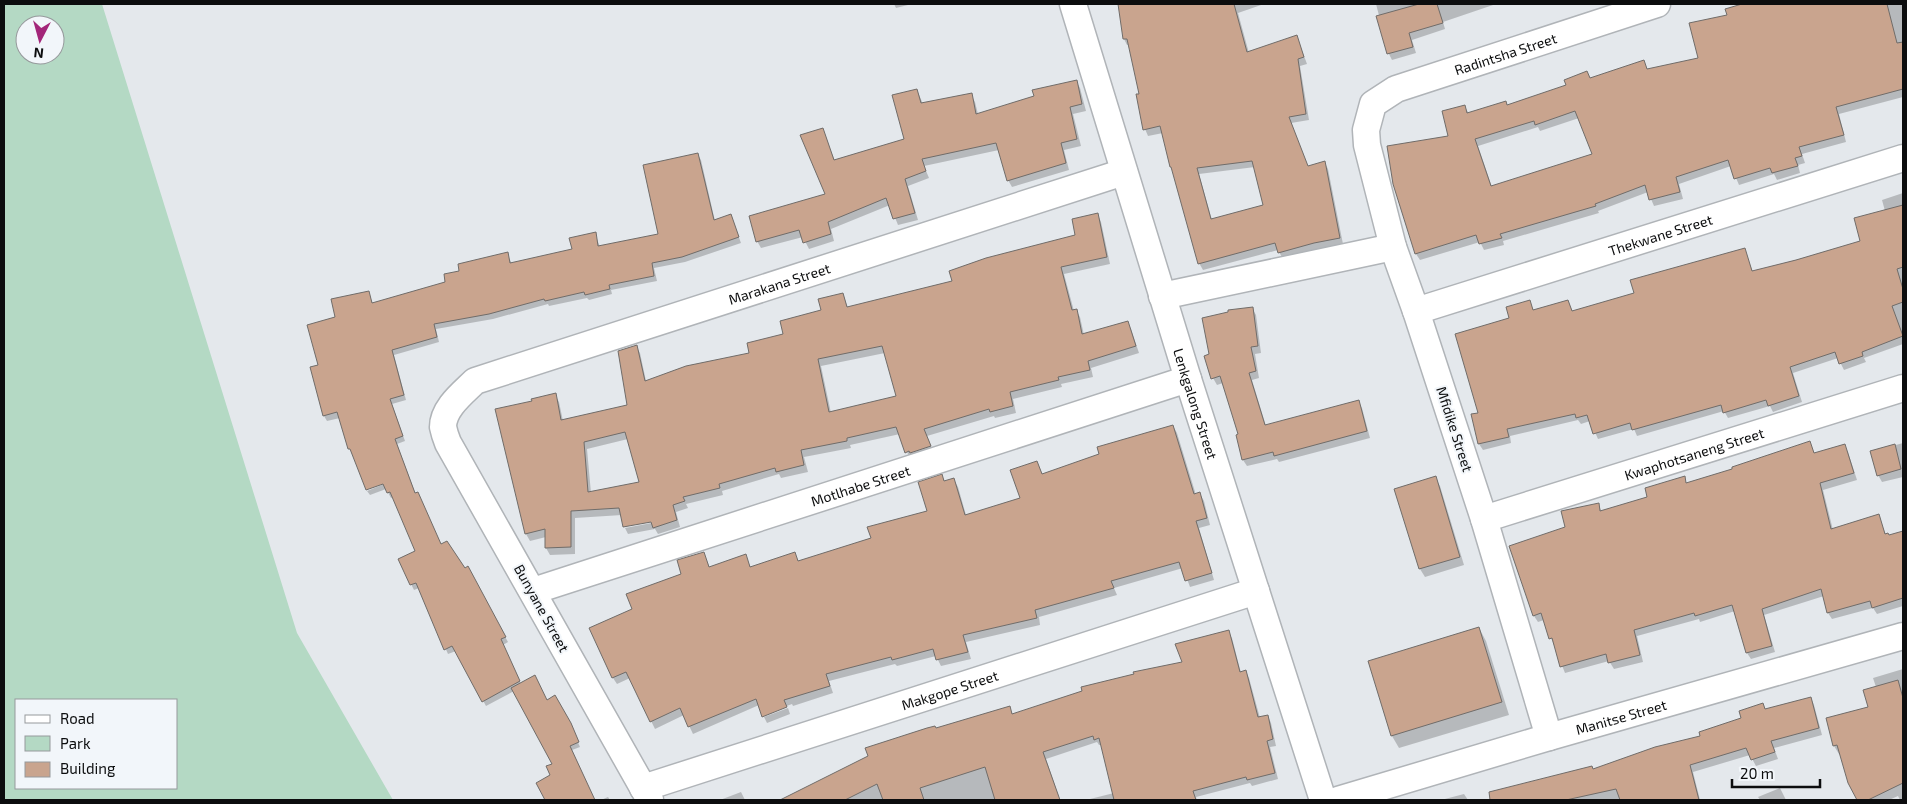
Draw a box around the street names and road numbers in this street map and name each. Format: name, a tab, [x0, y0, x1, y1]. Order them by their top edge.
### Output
street label: Radintsha Street	[1452, 29, 1559, 78]
street label: Thekwane Street	[1606, 210, 1714, 259]
street label: Marakana Street	[726, 259, 832, 307]
street label: Lenkgalong Street	[1170, 346, 1222, 461]
street label: Mfidike Street	[1433, 384, 1477, 474]
street label: Kwaphotsaneng Street	[1622, 424, 1766, 483]
street label: Motlhabe Street	[809, 461, 912, 509]
street label: Bunyane Street	[511, 561, 573, 655]
street label: Makgope Street	[899, 666, 1000, 713]
street label: Manitse Street	[1574, 695, 1668, 738]

